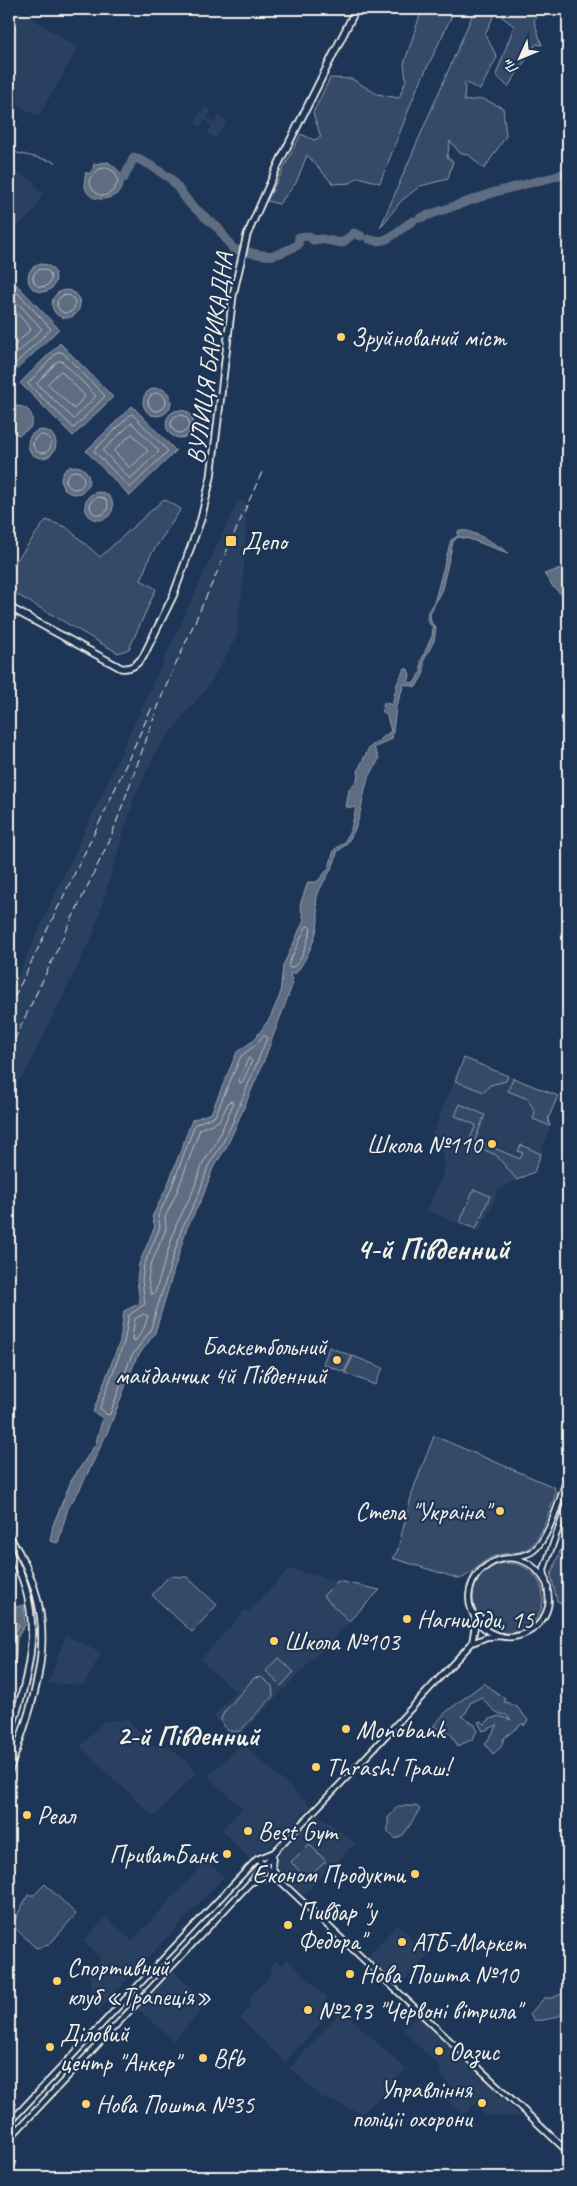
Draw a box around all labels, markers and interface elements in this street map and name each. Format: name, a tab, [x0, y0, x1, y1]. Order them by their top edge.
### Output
north arrow	[494, 32, 544, 82]
text: Пн	[499, 55, 522, 78]
street label: ВУЛИЦЯ БАРИКАДНА	[179, 249, 241, 465]
place label: Зруйнований міст	[351, 322, 508, 354]
marker: Зруйнований міст	[335, 331, 347, 343]
place label: Депо	[242, 526, 290, 558]
marker: Депо	[224, 534, 238, 548]
place label: Школа №110	[366, 1129, 484, 1161]
marker: Школа №110	[486, 1138, 498, 1150]
district label: 4-й Південний	[357, 1230, 512, 1268]
place label: Баскетбольний майданчик 4й Південний	[115, 1331, 329, 1392]
marker: Баскетбольний майданчик 4й Південний	[331, 1354, 343, 1366]
place label: Стела "Україна"	[355, 1496, 495, 1528]
marker: Стела "Україна"	[494, 1505, 506, 1517]
place label: Нагнибіди, 15	[417, 1604, 535, 1636]
marker: Нагнибіди, 15	[401, 1613, 413, 1625]
place label: Школа №103	[284, 1626, 401, 1658]
marker: Школа №103	[268, 1635, 280, 1647]
place label: Monobank	[356, 1714, 446, 1746]
district label: 2-й Південний	[117, 1718, 261, 1753]
marker: Monobank	[340, 1723, 352, 1735]
place label: Thrash! Траш!	[326, 1752, 454, 1784]
marker: Thrash! Траш!	[310, 1761, 322, 1773]
place label: Реал	[37, 1800, 77, 1832]
marker: Реал	[21, 1809, 33, 1821]
place label: Best Gym	[258, 1816, 339, 1848]
marker: Best Gym	[242, 1825, 254, 1837]
place label: ПриватБанк	[109, 1839, 219, 1871]
marker: ПриватБанк	[221, 1848, 233, 1860]
place label: Економ Продукти	[253, 1859, 407, 1891]
marker: Економ Продукти	[409, 1868, 421, 1880]
place label: Пивбар "у Федора"	[298, 1896, 379, 1957]
marker: Пивбар "у Федора"	[282, 1919, 294, 1931]
place label: АТБ-Маркет	[412, 1927, 527, 1959]
marker: АТБ-Маркет	[396, 1936, 408, 1948]
place label: Спортивний клуб «Трапеція»	[67, 1952, 211, 2013]
place label: Нова Пошта №10	[360, 1959, 520, 1991]
marker: Нова Пошта №10	[344, 1968, 356, 1980]
marker: Спортивний клуб «Трапеція»	[51, 1975, 63, 1987]
place label: №293 "Червоні вітрила"	[318, 1995, 526, 2027]
marker: №293 "Червоні вітрила"	[302, 2004, 314, 2016]
place label: Діловий центр "Анкер"	[60, 2018, 185, 2079]
place label: Оазис	[449, 2036, 500, 2069]
marker: Діловий центр "Анкер"	[44, 2041, 56, 2053]
place label: Bfb	[213, 2043, 247, 2075]
marker: Оазис	[433, 2045, 445, 2057]
marker: Bfb	[197, 2052, 209, 2064]
place label: Управлiння полiцii охорони	[352, 2074, 474, 2135]
place label: Нова Пошта №35	[96, 2089, 256, 2121]
marker: Управлiння полiцii охорони	[476, 2097, 488, 2109]
marker: Нова Пошта №35	[80, 2098, 92, 2110]

